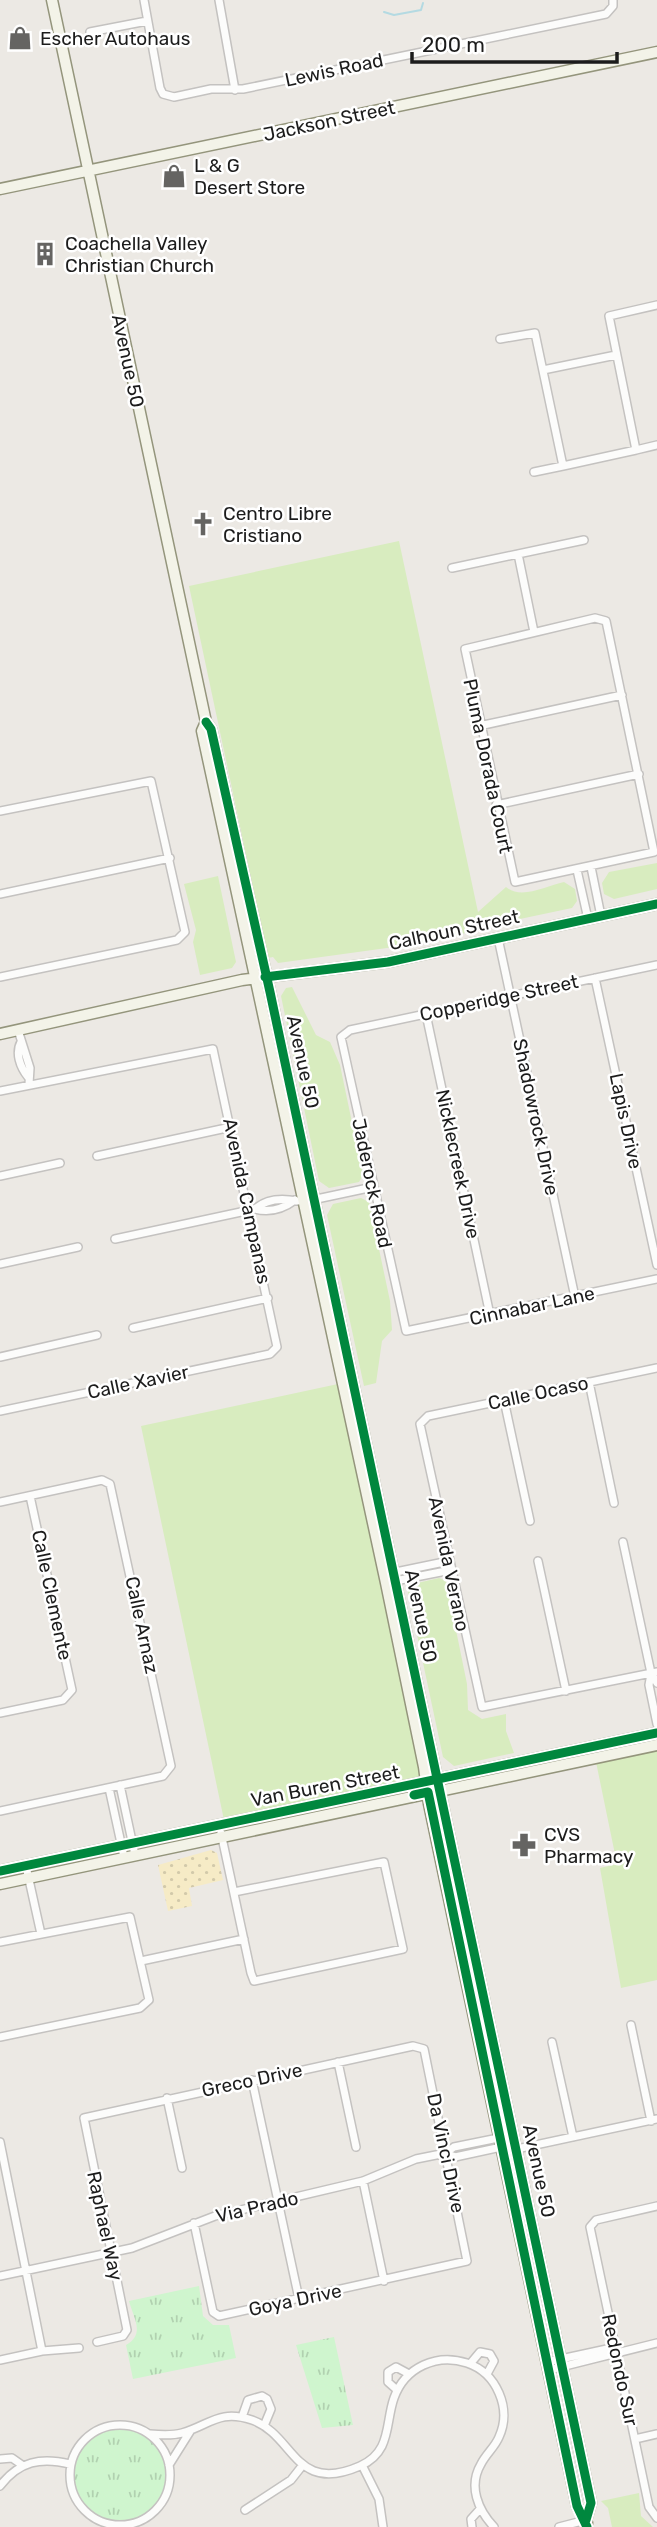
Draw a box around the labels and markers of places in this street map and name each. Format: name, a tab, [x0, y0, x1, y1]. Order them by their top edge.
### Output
shop icon: Escher Autohaus	[6, 24, 34, 52]
place label: Escher Autohaus	[40, 27, 190, 50]
place label: L & G Desert Store	[194, 154, 305, 199]
shop icon: L & G Desert Store	[160, 162, 188, 190]
place label: Coachella Valley Christian Church	[65, 232, 214, 277]
building icon: Coachella Valley Christian Church	[31, 240, 59, 268]
place label: Centro Libre Cristiano	[223, 502, 332, 547]
church icon: Centro Libre Cristiano	[189, 510, 217, 538]
place label: CVS Pharmacy	[544, 1823, 634, 1868]
pharmacy icon: CVS Pharmacy	[510, 1831, 538, 1859]

